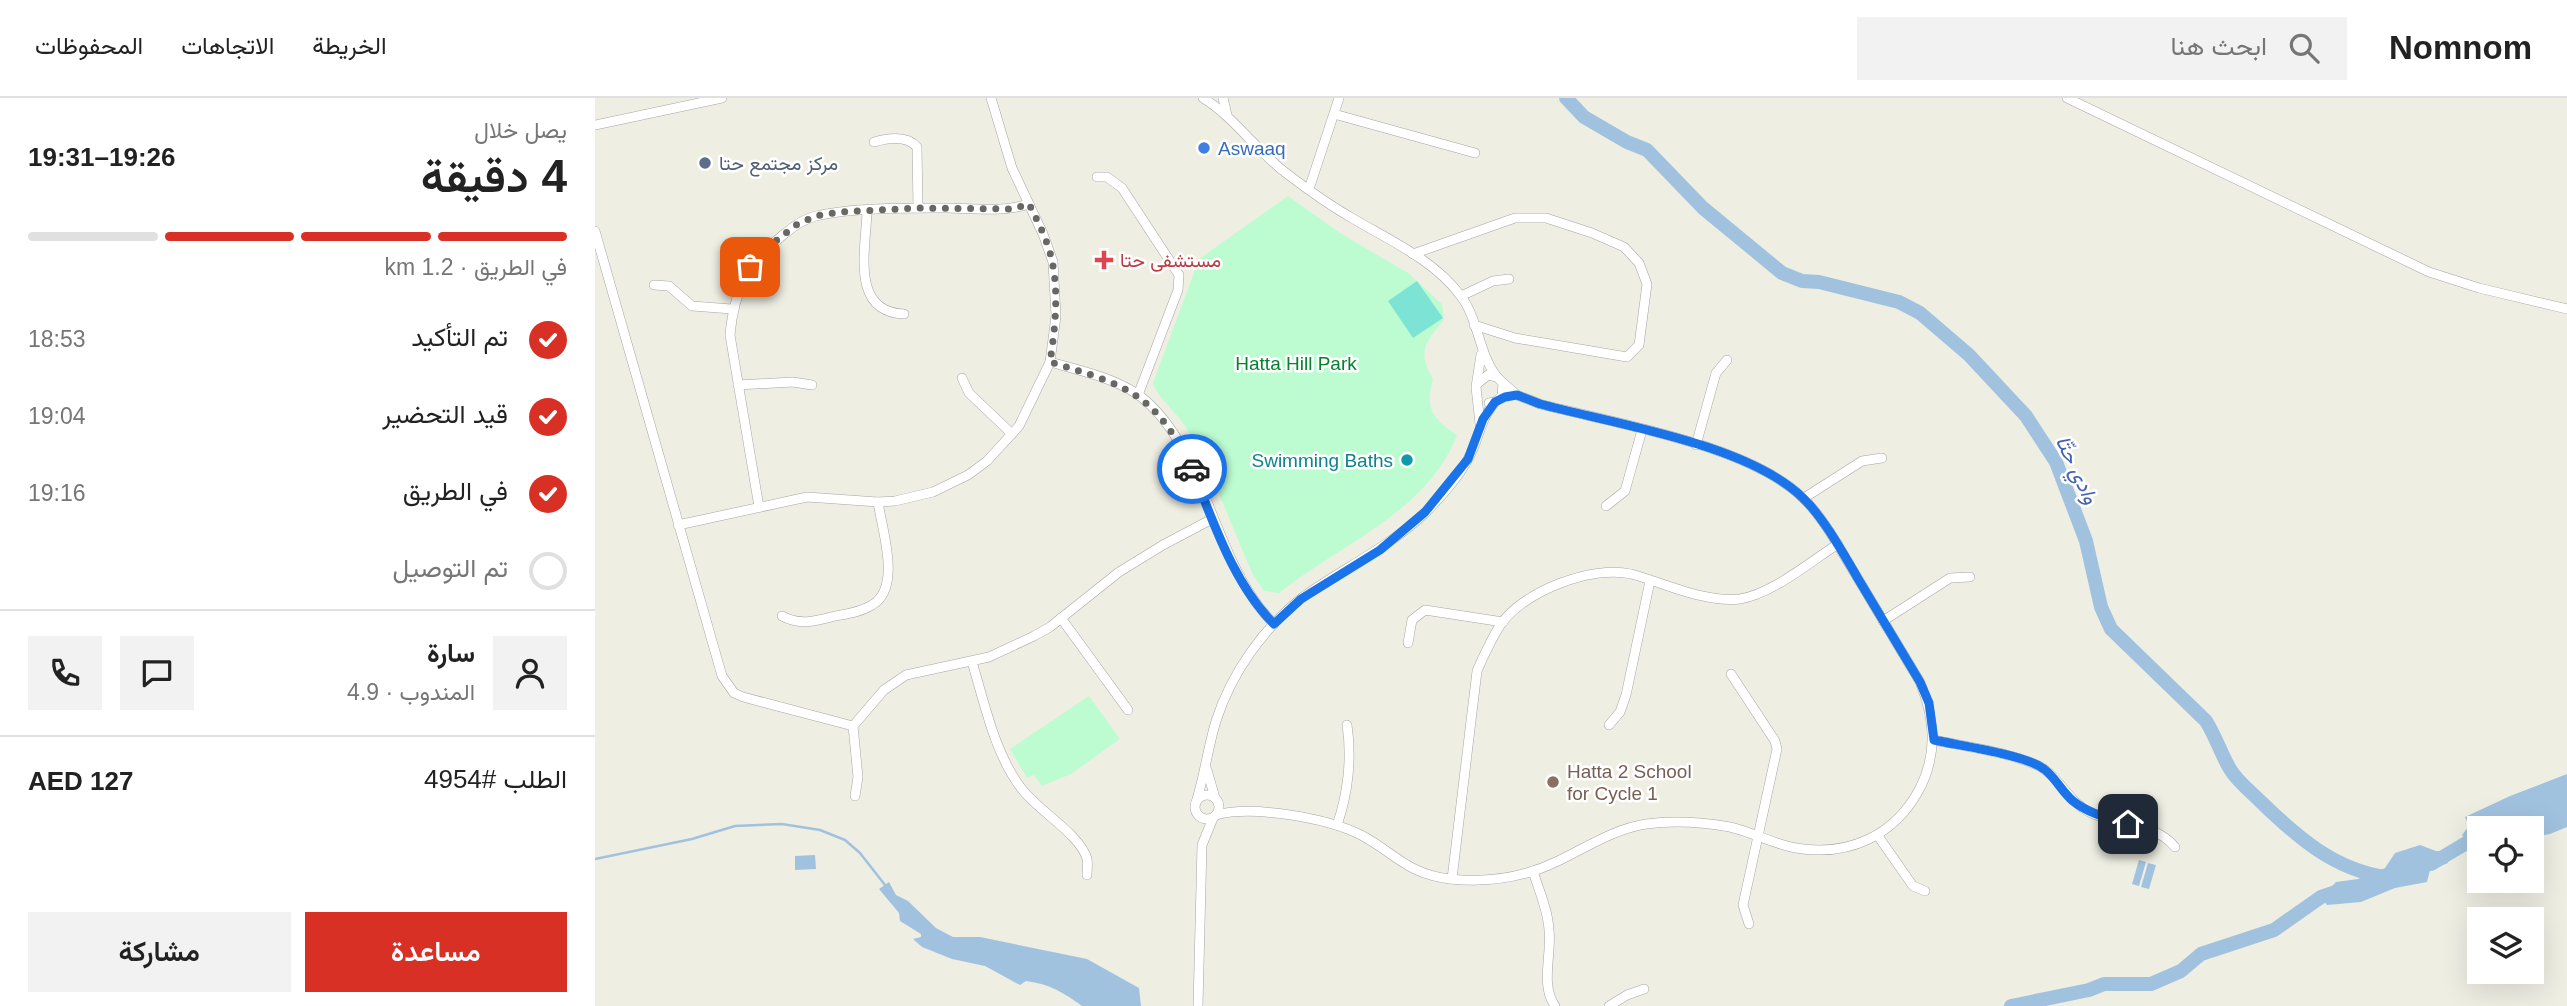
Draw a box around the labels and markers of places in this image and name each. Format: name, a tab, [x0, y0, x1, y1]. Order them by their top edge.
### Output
place label: Aswaaq	[1218, 138, 1286, 159]
marker: Aswaaq	[1196, 140, 1212, 156]
place label: مركز مجتمع حتا	[719, 153, 838, 177]
marker: مركز مجتمع حتا	[697, 155, 713, 171]
pin	[720, 237, 780, 297]
marker: مستشفى حتا	[1094, 250, 1114, 270]
place label: مستشفى حتا	[1120, 250, 1221, 272]
place label: Swimming Baths	[1252, 450, 1393, 471]
marker: Swimming Baths	[1399, 452, 1415, 468]
place label: Hatta 2 School for Cycle 1	[1567, 761, 1692, 804]
marker: Hatta 2 School for Cycle 1	[1545, 774, 1561, 790]
pin	[2098, 794, 2158, 854]

